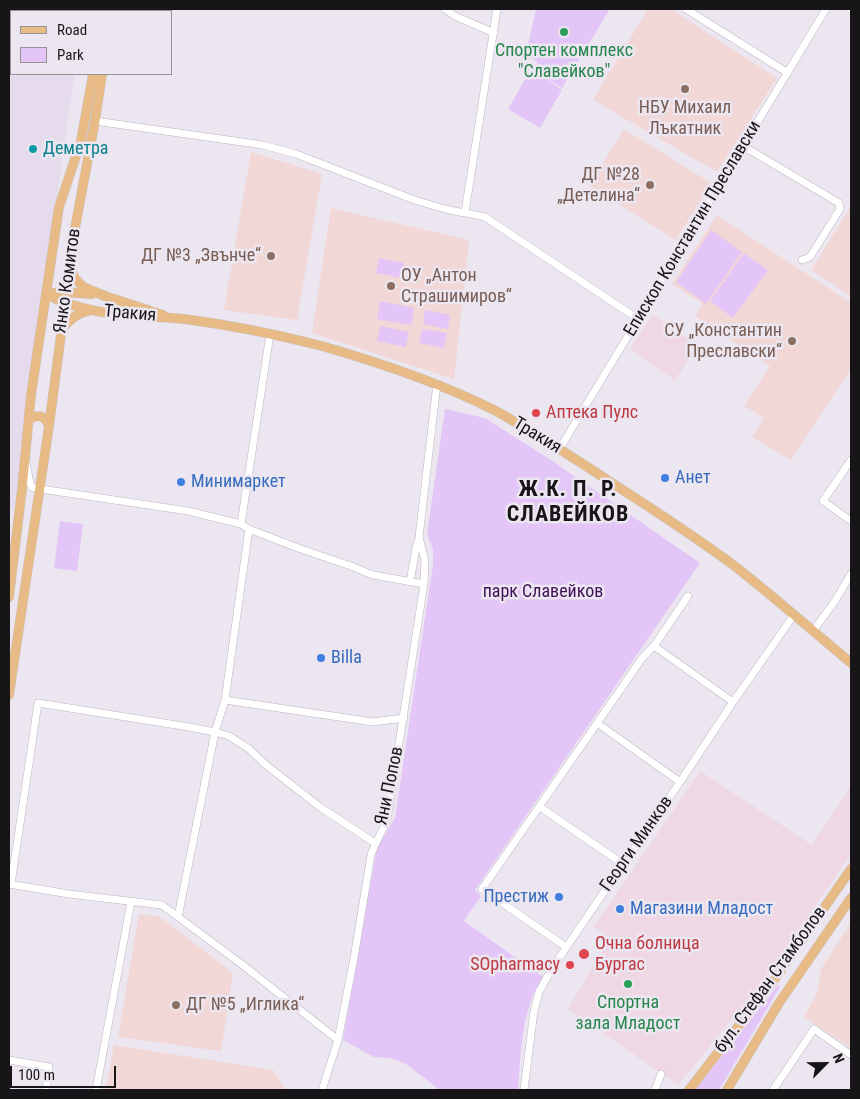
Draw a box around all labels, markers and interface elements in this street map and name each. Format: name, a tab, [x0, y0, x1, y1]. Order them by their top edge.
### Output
legend	[10, 10, 172, 75]
text: Road	[57, 21, 87, 39]
marker: Спортен комплекс "Славейков"	[558, 26, 570, 38]
place label: Спортен комплекс "Славейков"	[495, 40, 633, 82]
text: Park	[57, 46, 84, 64]
marker: НБУ Михаил Лъкатник	[679, 83, 691, 95]
place label: НБУ Михаил Лъкатник	[639, 97, 731, 140]
street label: Епископ Константин Преславски	[620, 117, 766, 341]
place label: Деметра	[43, 138, 108, 160]
marker: Деметра	[27, 143, 39, 155]
place label: ДГ №28 „Детелина“	[557, 164, 640, 206]
marker: ДГ №28 „Детелина“	[644, 179, 656, 191]
street label: Янко Комитов	[50, 227, 86, 335]
place label: ДГ №3 „Звънче“	[141, 245, 261, 267]
marker: ДГ №3 „Звънче“	[265, 250, 277, 262]
place label: ОУ „Антон Страшимиров“	[401, 265, 512, 308]
marker: ОУ „Антон Страшимиров“	[385, 280, 397, 292]
street label: Тракия	[103, 301, 157, 327]
place label: СУ „Константин Преславски“	[664, 320, 782, 362]
marker: СУ „Константин Преславски“	[786, 335, 798, 347]
place label: Аптека Пулс	[546, 402, 638, 424]
marker: Аптека Пулс	[530, 407, 542, 419]
street label: Тракия	[509, 413, 565, 459]
place label: Анет	[675, 467, 711, 489]
place label: Минимаркет	[191, 471, 286, 493]
marker: Анет	[659, 472, 671, 484]
marker: Минимаркет	[175, 476, 187, 488]
district label: Ж.К. П. Р. СЛАВЕЙКОВ	[506, 477, 630, 528]
park label: парк Славейков	[483, 581, 603, 603]
place label: Billa	[331, 647, 362, 669]
marker: Billa	[315, 652, 327, 664]
street label: Яни Попов	[371, 745, 409, 827]
street label: Георги Минков	[596, 792, 678, 896]
place label: Престиж	[483, 886, 549, 908]
marker: Престиж	[553, 891, 565, 903]
place label: Магазини Mладост	[630, 898, 773, 920]
marker: Магазини Mладост	[614, 903, 626, 915]
street label: бул. Стефан Стамболов	[711, 903, 831, 1057]
place label: Oчна болница Бургас	[595, 933, 700, 976]
marker: Oчна болница Бургас	[577, 947, 591, 961]
place label: SOpharmacy	[470, 954, 560, 976]
marker: SOpharmacy	[564, 959, 576, 971]
marker: Спортна зала Младост	[622, 978, 634, 990]
place label: Спортна зала Младост	[576, 992, 680, 1034]
place label: ДГ №5 „Иглика“	[186, 994, 304, 1016]
marker: ДГ №5 „Иглика“	[170, 999, 182, 1011]
north arrow	[800, 1039, 850, 1089]
text: N	[830, 1051, 848, 1065]
scale bar	[12, 1056, 119, 1088]
text: 100 m	[18, 1066, 55, 1084]

